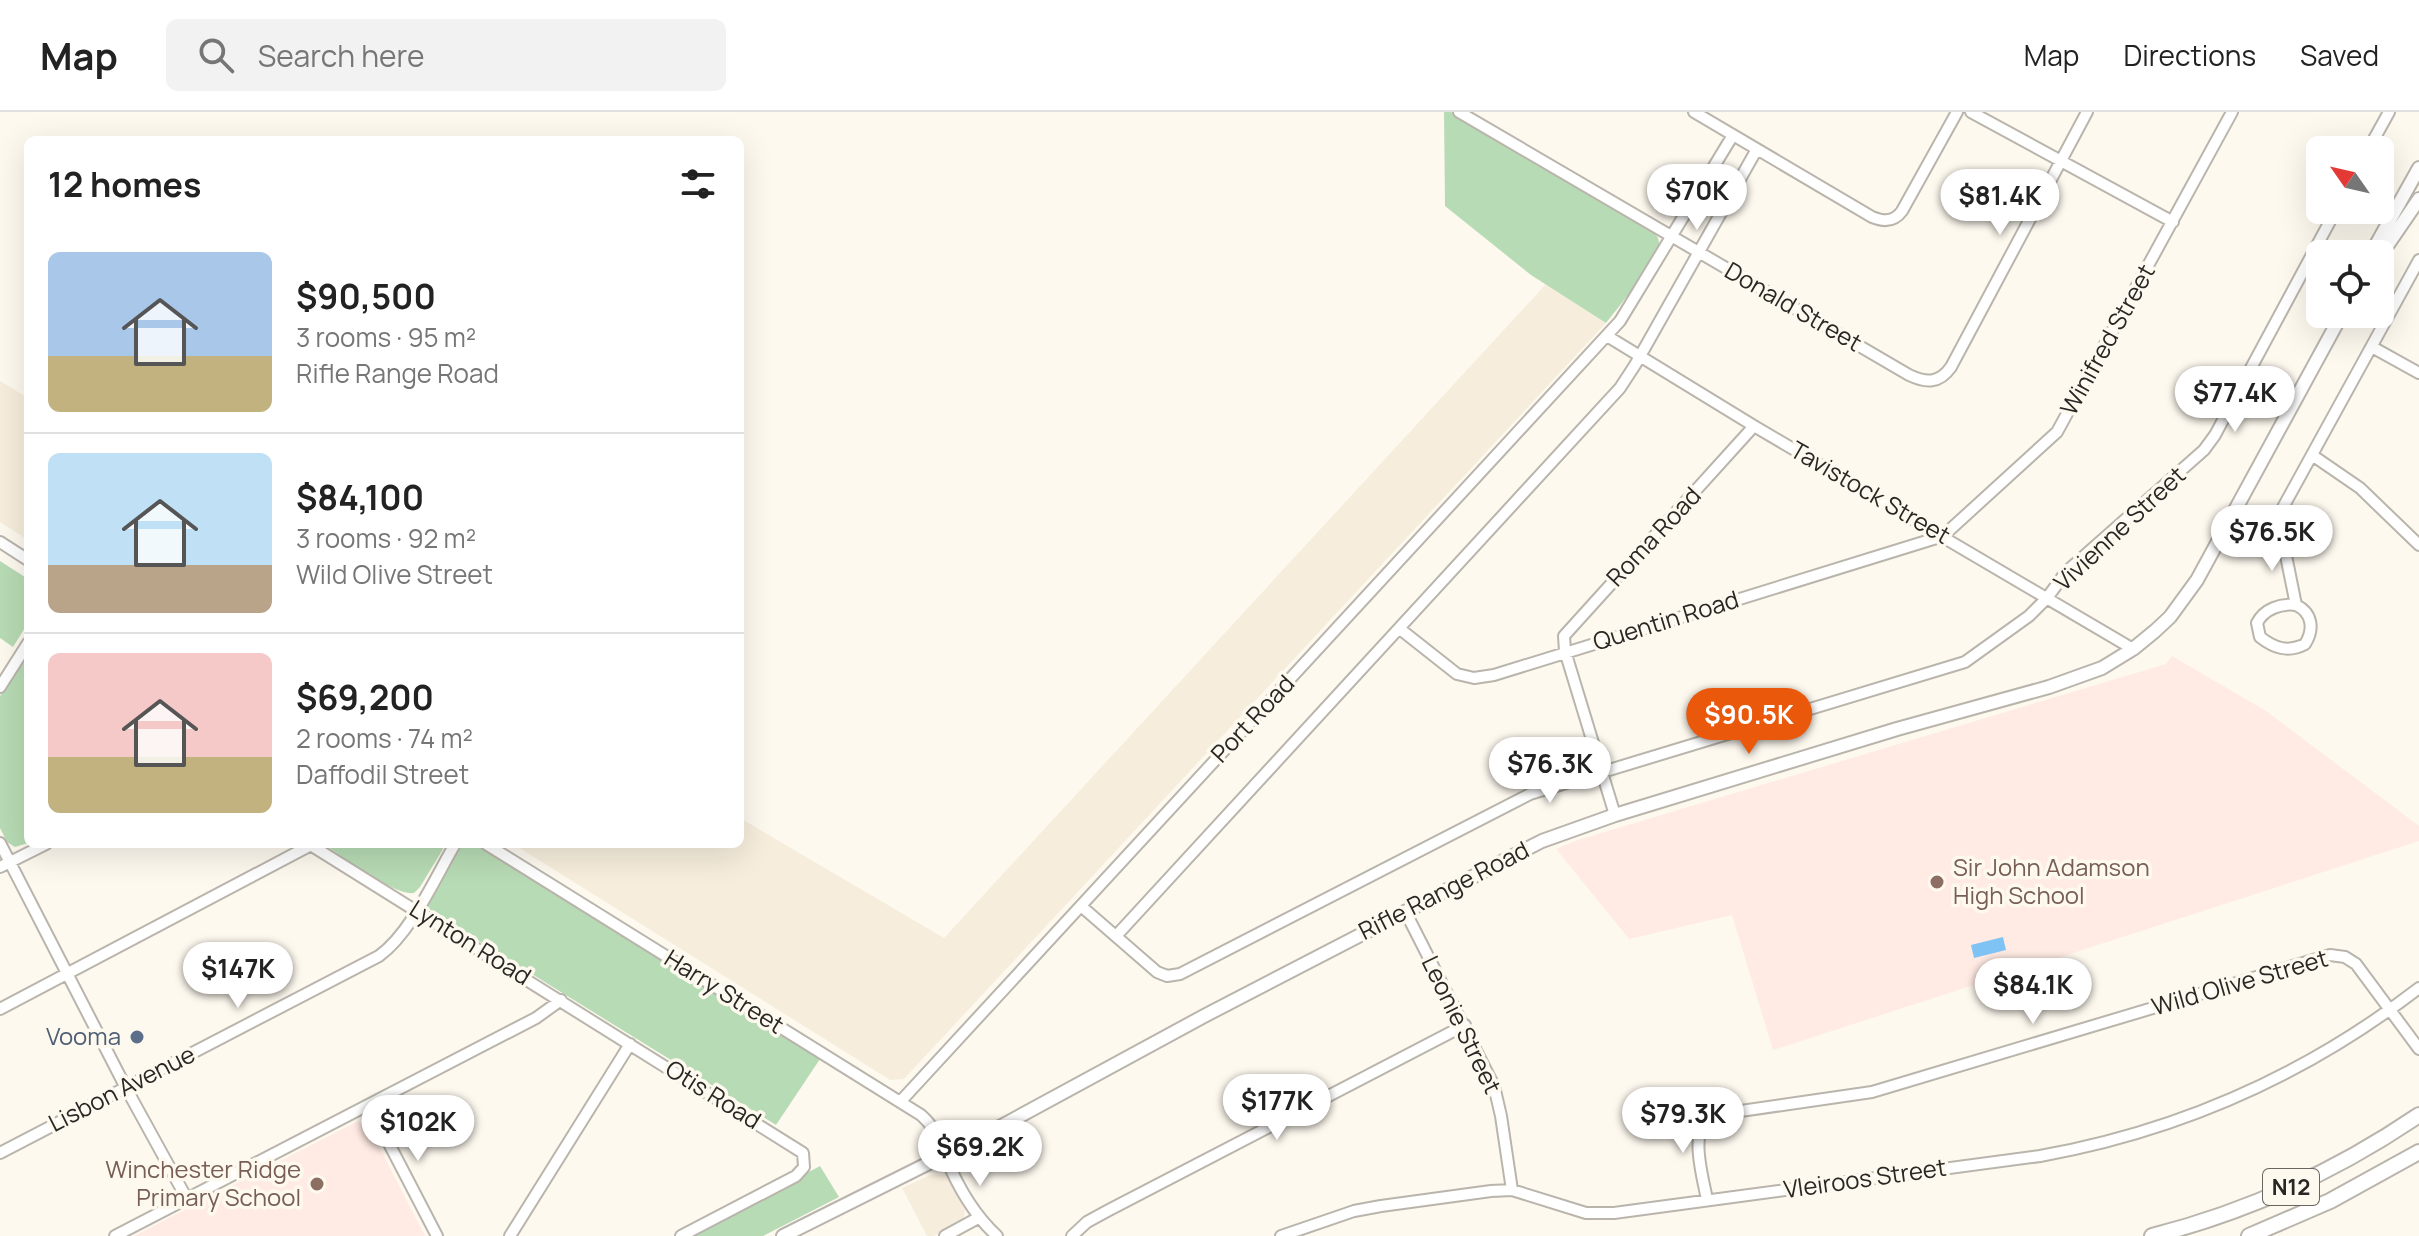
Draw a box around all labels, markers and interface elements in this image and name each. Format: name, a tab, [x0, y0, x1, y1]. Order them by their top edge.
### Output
search box	[166, 19, 726, 91]
text: Map	[40, 29, 118, 81]
icon: search	[194, 33, 238, 77]
text: Search here	[258, 35, 425, 76]
text: Map	[2024, 36, 2079, 74]
text: Directions	[2123, 36, 2256, 74]
text: Saved	[2300, 36, 2379, 74]
north arrow	[2306, 136, 2394, 224]
map controls	[2306, 136, 2394, 328]
text: 12 homes	[48, 161, 201, 207]
icon: filters	[676, 162, 720, 206]
pin: $70K	[1650, 164, 1744, 232]
pin: $81.4K	[1935, 169, 2065, 237]
text: $70K	[1665, 172, 1729, 208]
text: $81.4K	[1958, 177, 2042, 213]
button: locate	[2306, 240, 2394, 328]
street label: Donald Street	[1719, 253, 1868, 358]
street label: Winifred Street	[2052, 258, 2162, 421]
text: $90,500	[296, 273, 436, 319]
icon: home	[112, 284, 208, 380]
text: 3 rooms · 95 m²	[296, 319, 476, 355]
text: Rifle Range Road	[296, 355, 499, 391]
pin: $77.4K	[2170, 366, 2300, 434]
text: $77.4K	[2193, 374, 2277, 410]
street label: Tavistock Street	[1785, 432, 1957, 551]
street label: Vivienne Street	[2046, 458, 2192, 598]
text: $84,100	[296, 474, 424, 520]
street label: Roma Road	[1598, 479, 1707, 593]
icon: home	[112, 485, 208, 581]
pin: $76.5K	[2207, 505, 2337, 573]
text: $76.5K	[2229, 513, 2315, 549]
text: 3 rooms · 92 m²	[296, 520, 476, 556]
text: Wild Olive Street	[296, 556, 493, 592]
street label: Quentin Road	[1589, 582, 1742, 657]
street label: Port Road	[1203, 667, 1301, 769]
text: $69,200	[296, 674, 434, 720]
icon: home	[112, 685, 208, 781]
pin: $90.5K	[1684, 688, 1814, 756]
text: $90.5K	[1704, 696, 1794, 732]
text: 2 rooms · 74 m²	[296, 720, 473, 756]
pin: $76.3K	[1485, 737, 1615, 805]
text: $76.3K	[1507, 745, 1593, 781]
text: Daffodil Street	[296, 756, 469, 792]
street label: Rifle Range Road	[1352, 832, 1534, 947]
place label: Sir John Adamson High School	[1953, 850, 2150, 911]
marker: Sir John Adamson High School	[1928, 873, 1946, 891]
street label: Lynton Road	[404, 891, 538, 992]
street label: Harry Street	[659, 941, 791, 1040]
street label: Wild Olive Street	[2148, 941, 2332, 1022]
pin: $147K	[182, 942, 294, 1010]
text: $147K	[201, 950, 275, 986]
street label: Leonie Street	[1415, 950, 1510, 1099]
pin: $84.1K	[1968, 958, 2098, 1026]
text: $84.1K	[1993, 966, 2073, 1002]
place label: Vooma	[46, 1019, 121, 1052]
marker: Vooma	[128, 1028, 146, 1046]
street label: Lisbon Avenue	[43, 1037, 200, 1139]
street label: Otis Road	[660, 1051, 768, 1136]
pin: $177K	[1221, 1074, 1333, 1142]
text: $177K	[1241, 1082, 1313, 1118]
pin: $79.3K	[1618, 1087, 1748, 1155]
pin: $102K	[362, 1095, 474, 1163]
text: $79.3K	[1640, 1095, 1726, 1131]
text: $102K	[379, 1103, 457, 1139]
pin: $69.2K	[915, 1120, 1045, 1188]
text: $69.2K	[936, 1128, 1024, 1164]
street label: Vleiroos Street	[1781, 1150, 1948, 1205]
place label: Winchester Ridge Primary School	[105, 1152, 301, 1213]
road number: N12	[2263, 1169, 2319, 1205]
marker: Winchester Ridge Primary School	[308, 1175, 326, 1193]

